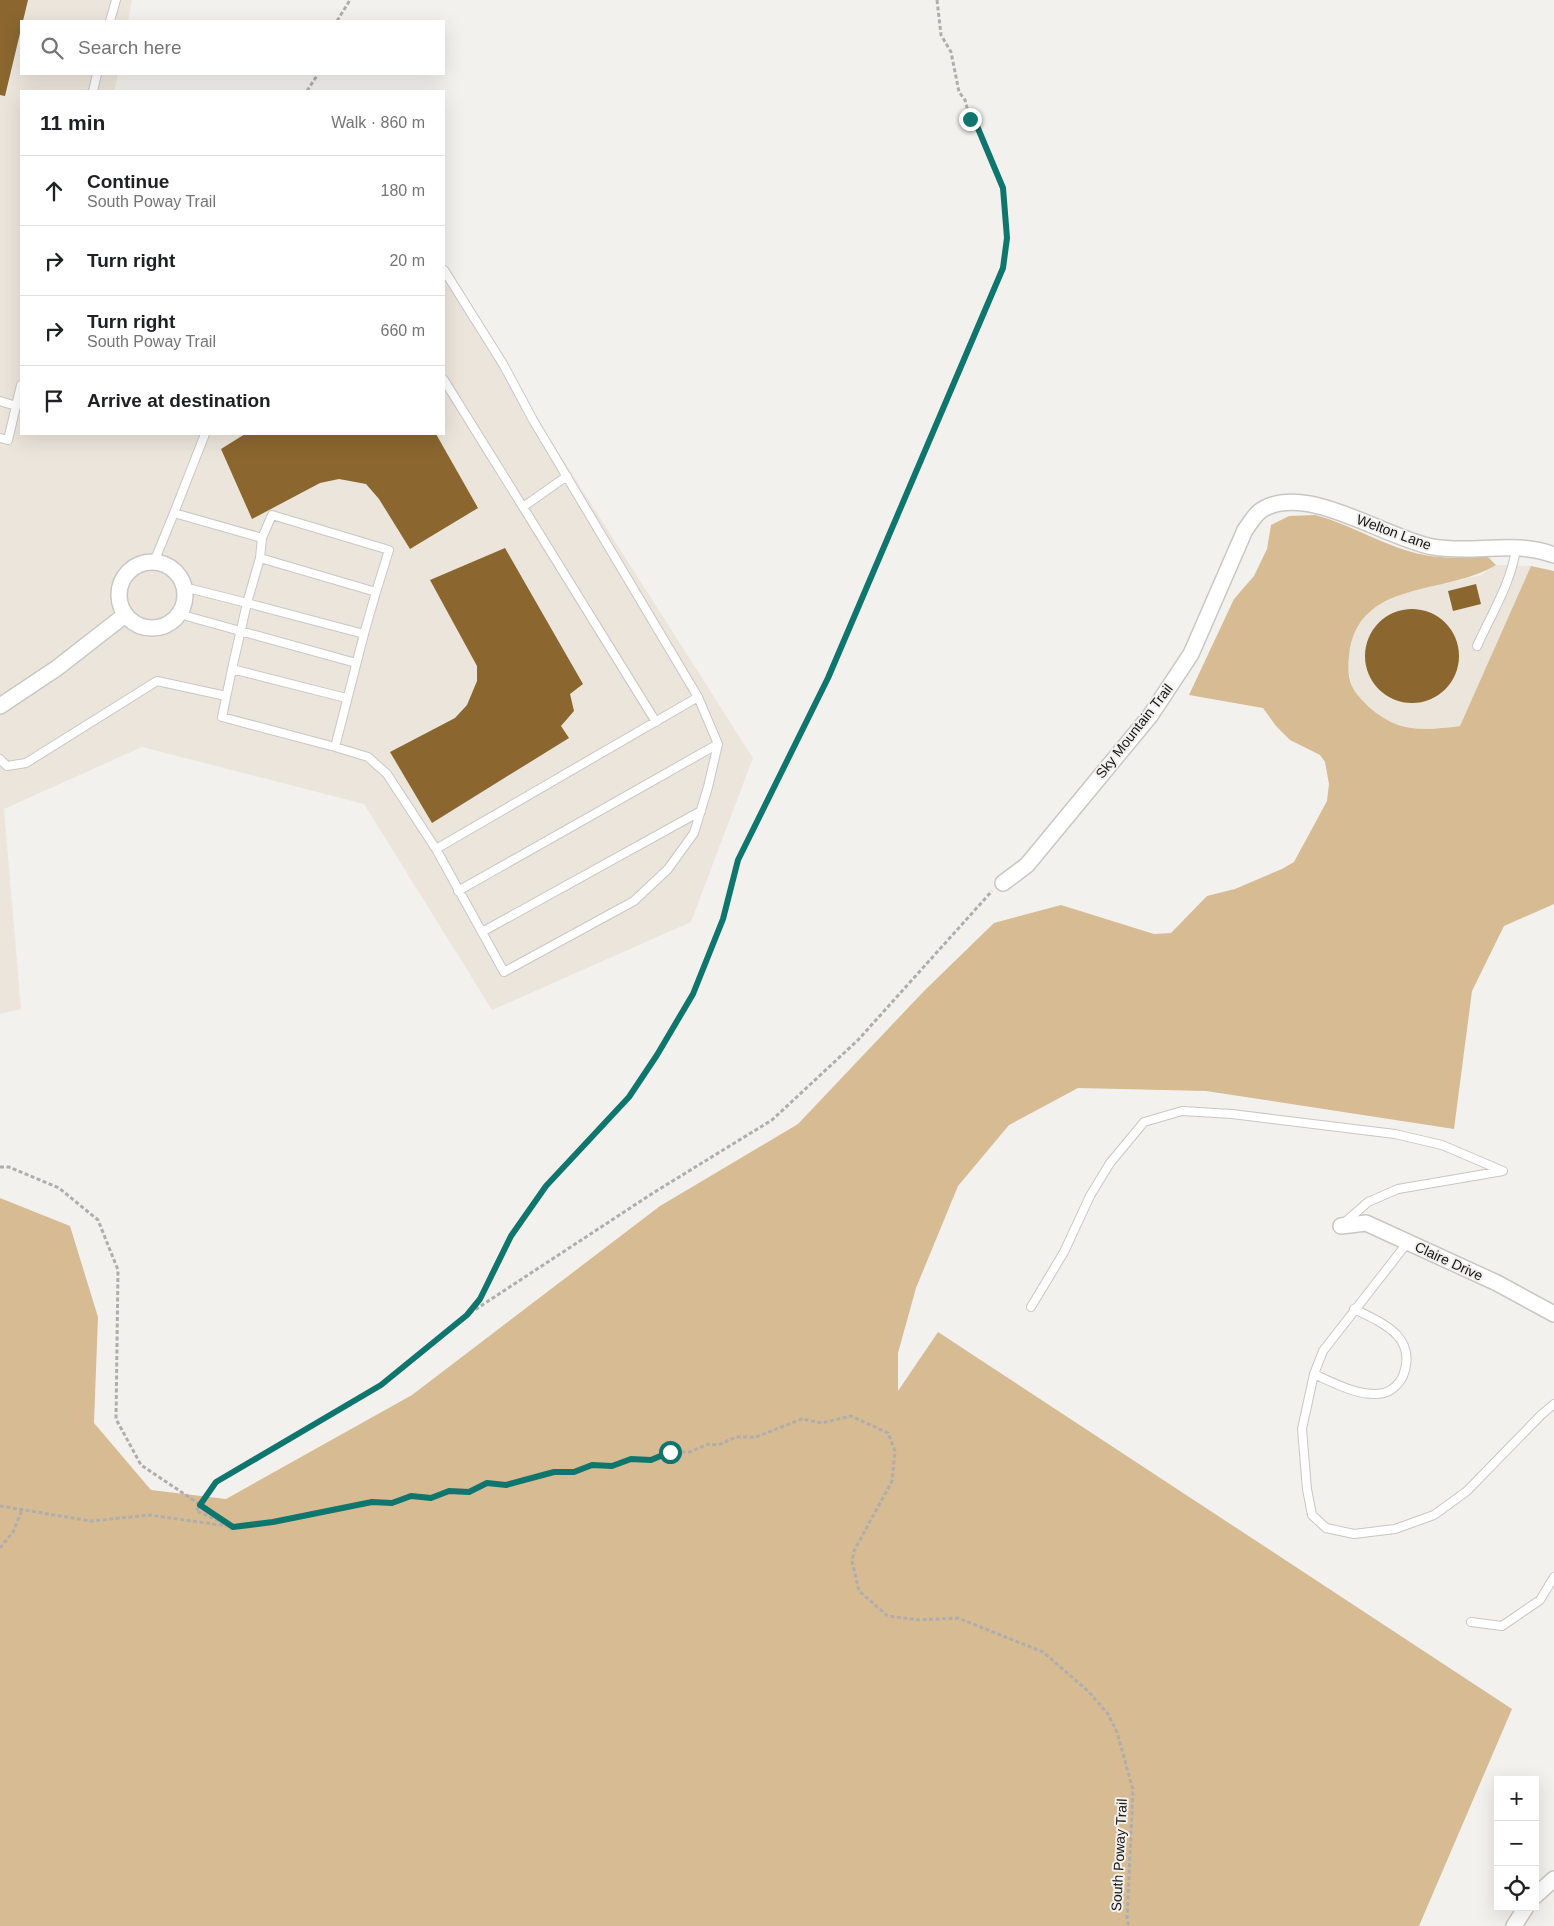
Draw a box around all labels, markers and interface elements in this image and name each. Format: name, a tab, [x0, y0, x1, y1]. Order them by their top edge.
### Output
search box	[20, 20, 445, 75]
icon: search	[38, 34, 66, 62]
text: Search here	[78, 37, 182, 58]
route end	[959, 108, 982, 131]
text: 11 min	[40, 111, 105, 134]
text: Walk · 860 m	[331, 114, 425, 131]
text: Continue	[87, 171, 169, 192]
icon: ahead	[40, 177, 68, 205]
text: 180 m	[381, 182, 425, 199]
text: South Poway Trail	[87, 193, 216, 210]
icon: right	[40, 247, 68, 275]
text: Turn right	[87, 250, 175, 271]
text: 20 m	[389, 252, 425, 269]
text: Turn right	[87, 311, 175, 332]
icon: right	[40, 317, 68, 345]
text: 660 m	[381, 322, 425, 339]
text: South Poway Trail	[87, 333, 216, 350]
icon: arrive	[40, 387, 68, 415]
text: Arrive at destination	[87, 390, 271, 411]
street label: Welton Lane	[1354, 511, 1434, 553]
street label: Sky Mountain Trail	[1092, 681, 1176, 781]
street label: Claire Drive	[1412, 1238, 1486, 1284]
route start	[659, 1441, 682, 1464]
map controls	[1494, 1776, 1539, 1911]
button: +	[1494, 1776, 1539, 1821]
street label: South Poway Trail	[1108, 1798, 1130, 1912]
button: −	[1494, 1821, 1539, 1866]
button: locate	[1494, 1866, 1539, 1911]

